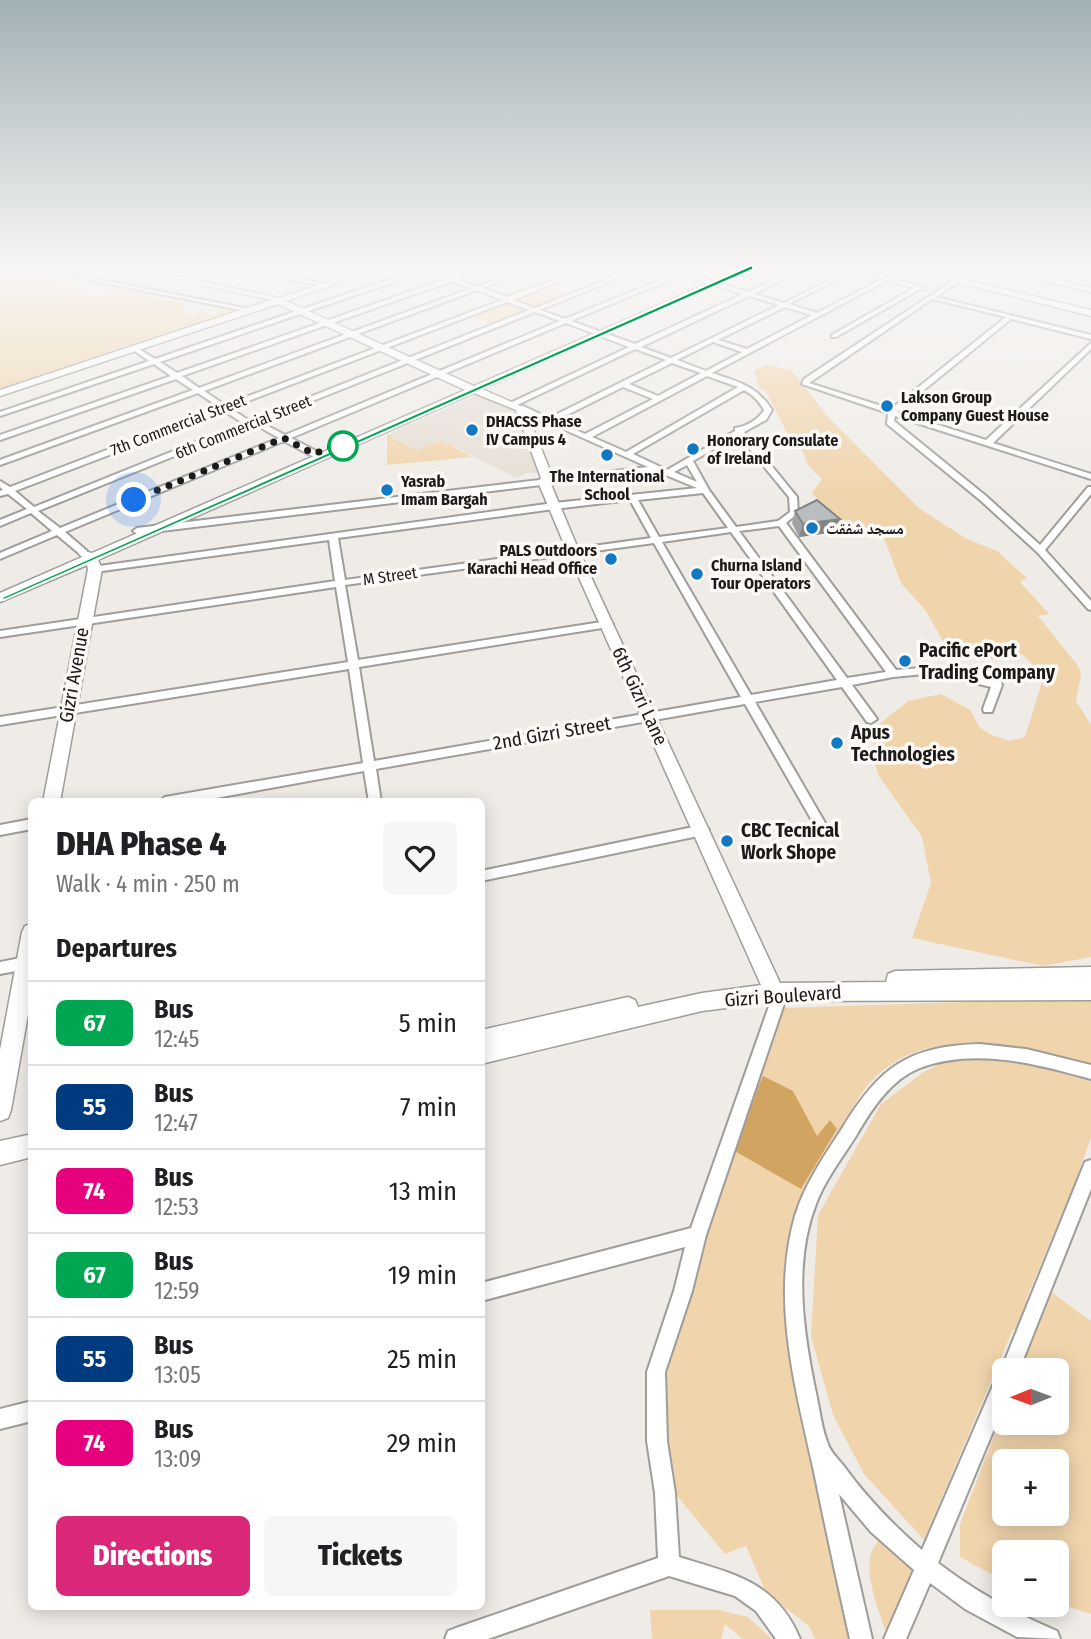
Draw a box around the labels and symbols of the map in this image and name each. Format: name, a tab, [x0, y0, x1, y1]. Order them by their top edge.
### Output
place label: Lakson Group Company Guest House	[901, 388, 1049, 425]
street label: 7th Commercial Street	[108, 390, 249, 460]
street label: 6th Commercial Street	[172, 391, 315, 463]
marker: Lakson Group Company Guest House	[879, 398, 895, 414]
place label: DHACSS Phase IV Campus 4	[486, 412, 582, 449]
marker: DHACSS Phase IV Campus 4	[464, 422, 480, 438]
unlabelled marker	[328, 431, 358, 461]
place label: Honorary Consulate of Ireland	[707, 431, 838, 468]
marker: Honorary Consulate of Ireland	[685, 441, 701, 457]
marker: The International School	[599, 447, 615, 463]
place label: The International School	[550, 467, 665, 504]
place label: Yasrab Imam Bargah	[400, 472, 488, 509]
your location	[116, 482, 151, 517]
marker: Yasrab Imam Bargah	[379, 482, 395, 498]
place label: مسجد شفقت	[826, 519, 904, 538]
marker: مسجد شفقت	[804, 520, 820, 536]
place label: PALS Outdoors Karachi Head Office	[467, 541, 597, 578]
marker: PALS Outdoors Karachi Head Office	[603, 551, 619, 567]
place label: Churna Island Tour Operators	[711, 556, 811, 593]
street label: M Street	[362, 563, 419, 589]
marker: Churna Island Tour Operators	[689, 566, 705, 582]
street label: Gizri Avenue	[54, 626, 94, 724]
place label: Pacific ePort Trading Company	[919, 639, 1056, 684]
street label: 6th Gizri Lane	[607, 643, 673, 749]
marker: Pacific ePort Trading Company	[897, 653, 913, 669]
street label: 2nd Gizri Street	[491, 711, 613, 755]
place label: Apus Technologies	[850, 721, 955, 766]
marker: Apus Technologies	[829, 735, 845, 751]
place label: CBC Tecnical Work Shope	[741, 819, 840, 864]
marker: CBC Tecnical Work Shope	[719, 833, 735, 849]
street label: Gizri Boulevard	[724, 980, 842, 1012]
north arrow	[992, 1358, 1069, 1435]

